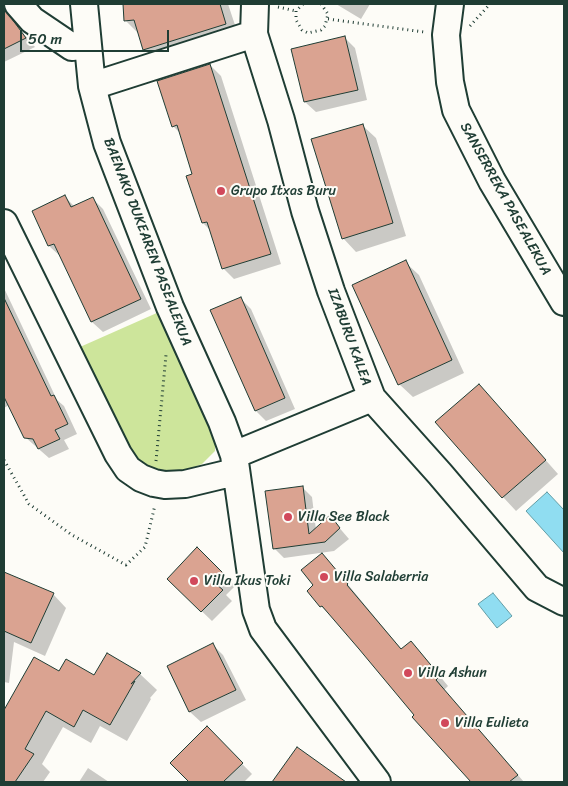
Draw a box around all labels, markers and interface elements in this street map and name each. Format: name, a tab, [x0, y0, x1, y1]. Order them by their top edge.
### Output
scale bar	[22, 20, 171, 52]
text: 50 m	[28, 26, 62, 52]
street label: SANSERREKA PASEALEKUA	[456, 120, 554, 278]
street label: BAENAKO DUKEAREN PASEALEKUA	[99, 136, 195, 348]
place label: Grupo Itxas Buru	[231, 183, 336, 199]
marker: Grupo Itxas Buru	[215, 185, 227, 197]
street label: IZABURU KALEA	[324, 286, 374, 388]
place label: Villa See Black	[298, 509, 390, 525]
marker: Villa See Black	[282, 511, 294, 523]
place label: Villa Salaberria	[334, 569, 428, 585]
marker: Villa Salaberria	[318, 571, 330, 583]
place label: Villa Ikus Toki	[204, 573, 290, 589]
marker: Villa Ikus Toki	[188, 575, 200, 587]
place label: Villa Ashun	[418, 665, 487, 681]
marker: Villa Ashun	[402, 667, 414, 679]
place label: Villa Eulieta	[455, 715, 529, 731]
marker: Villa Eulieta	[439, 717, 451, 729]

